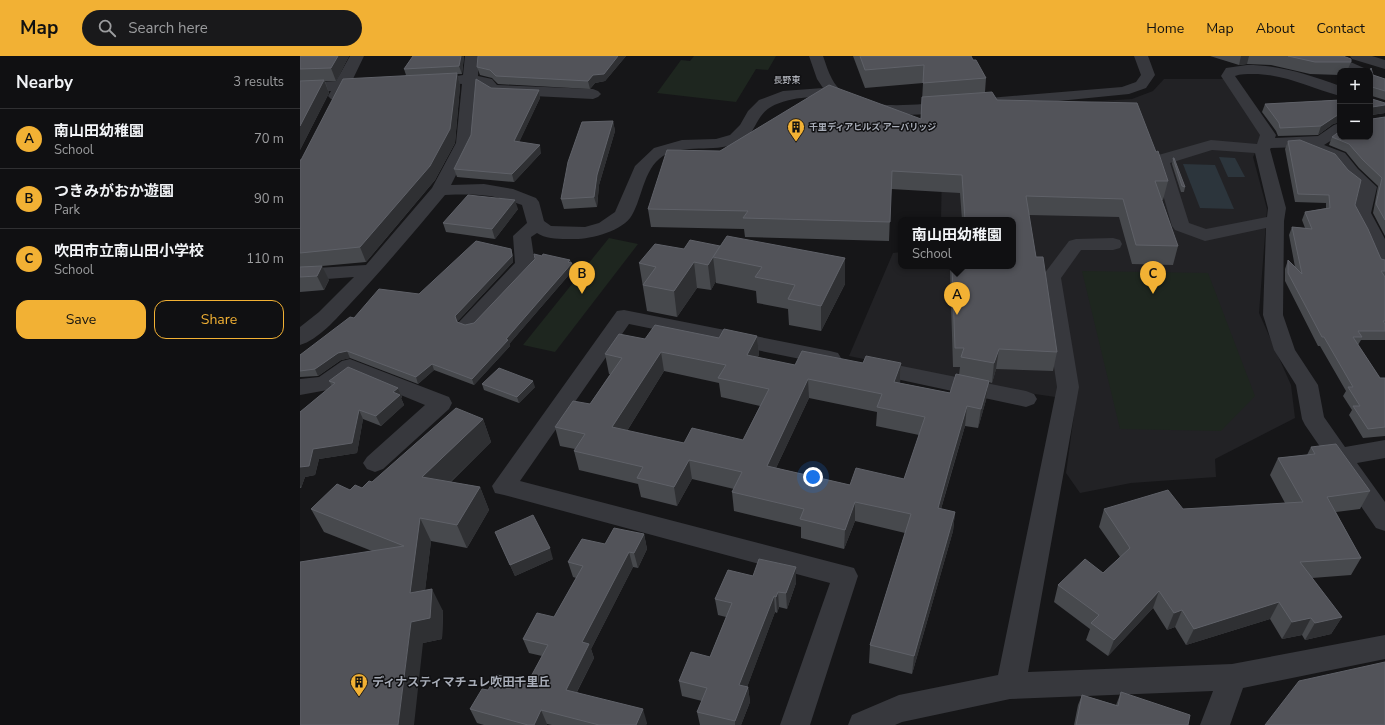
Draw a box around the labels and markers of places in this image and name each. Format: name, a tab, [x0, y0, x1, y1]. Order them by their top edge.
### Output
building icon: 千里ディアヒルズ アーバリッジ	[786, 117, 806, 142]
place label: 千里ディアヒルズ アーバリッジ	[809, 121, 936, 133]
pin: B	[569, 261, 595, 294]
pin: C	[1140, 261, 1166, 294]
pin: A	[944, 282, 970, 315]
building icon: ディナスティマチュレ吹田千里丘	[349, 672, 369, 697]
place label: ディナスティマチュレ吹田千里丘	[372, 674, 550, 690]

